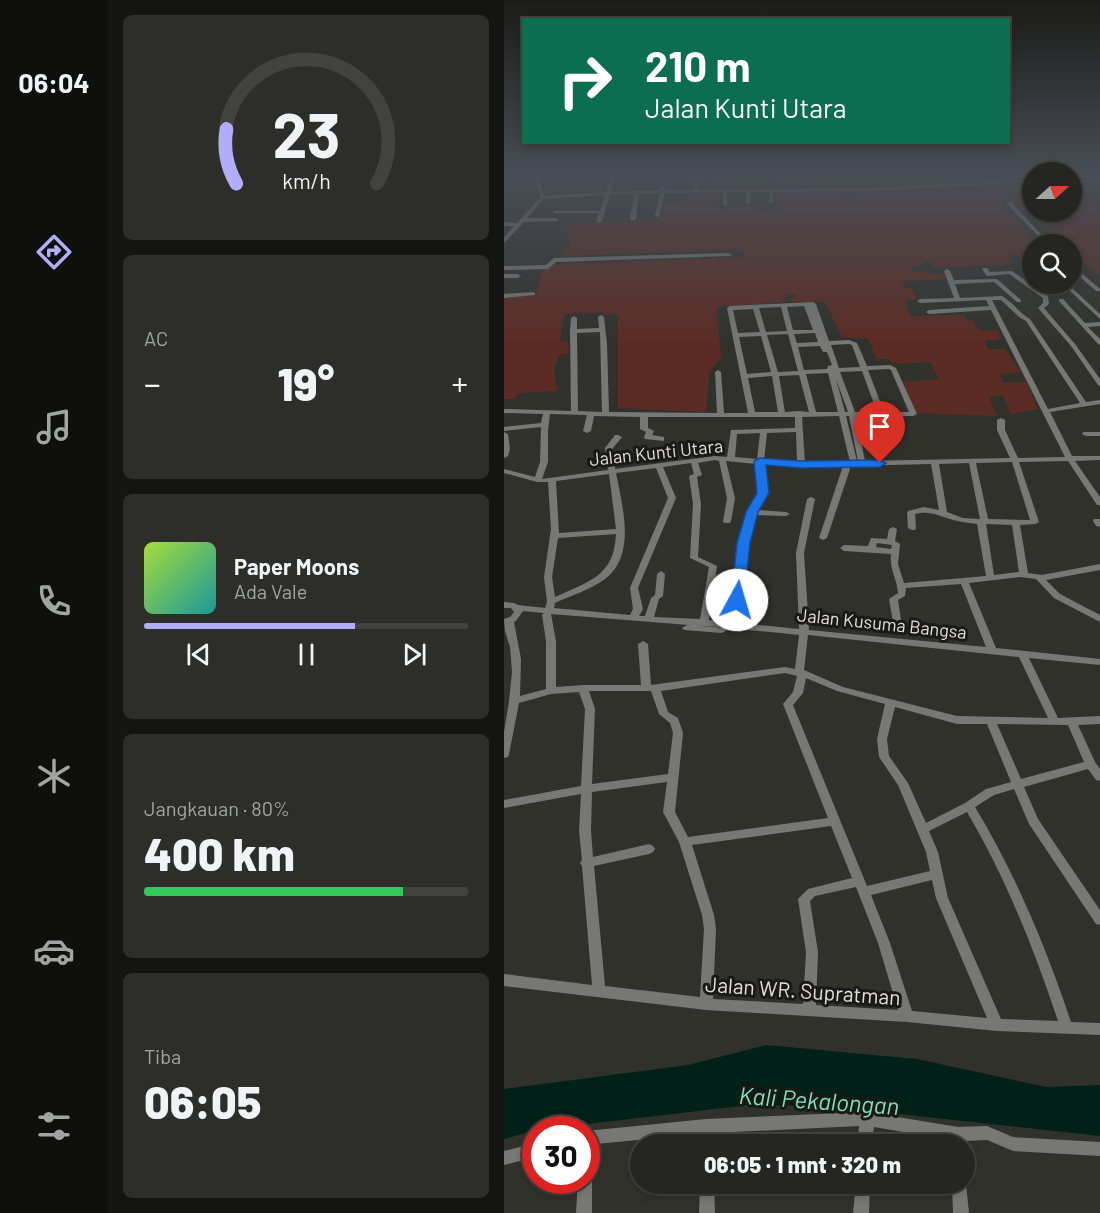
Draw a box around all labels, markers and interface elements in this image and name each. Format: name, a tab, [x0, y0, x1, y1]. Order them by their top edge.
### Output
text: 210 m	[645, 40, 751, 90]
icon: right	[546, 42, 624, 120]
text: 06:04	[18, 66, 90, 98]
text: Jalan Kunti Utara	[645, 91, 847, 123]
text: 23	[272, 96, 340, 170]
north arrow	[1022, 162, 1082, 222]
map controls	[1022, 162, 1082, 294]
text: km/h	[282, 169, 330, 194]
icon: directions	[33, 231, 75, 273]
button: search	[1022, 234, 1082, 294]
text: AC	[144, 326, 168, 350]
text: 19°	[278, 356, 334, 410]
text: −	[144, 363, 161, 403]
text: +	[452, 363, 468, 403]
pin	[854, 401, 905, 463]
icon: music	[33, 406, 75, 448]
icon: arrive	[863, 410, 896, 443]
street label: Jalan Kunti Utara	[588, 434, 724, 470]
text: Paper Moons	[234, 553, 359, 579]
position arrow	[705, 568, 769, 632]
text: Ada Vale	[234, 579, 307, 603]
icon: phone	[33, 580, 75, 622]
street label: Jalan Kusuma Bangsa	[796, 603, 968, 643]
icon: previous	[182, 638, 215, 671]
icon: pause	[290, 638, 323, 671]
icon: next	[398, 638, 431, 671]
icon: climate	[33, 755, 75, 797]
text: Jangkauan · 80%	[144, 796, 290, 820]
text: 400 km	[144, 826, 295, 880]
icon: car	[33, 930, 75, 972]
street label: Jalan WR. Supratman	[705, 971, 901, 1009]
text: Tiba	[144, 1044, 181, 1068]
text: 06:05	[144, 1074, 261, 1128]
water label: Kali Pekalongan	[738, 1080, 900, 1120]
icon: filters	[33, 1105, 75, 1147]
speed limit sign: 30	[522, 1116, 600, 1194]
text: 06:05 · 1 mnt · 320 m	[704, 1151, 901, 1177]

